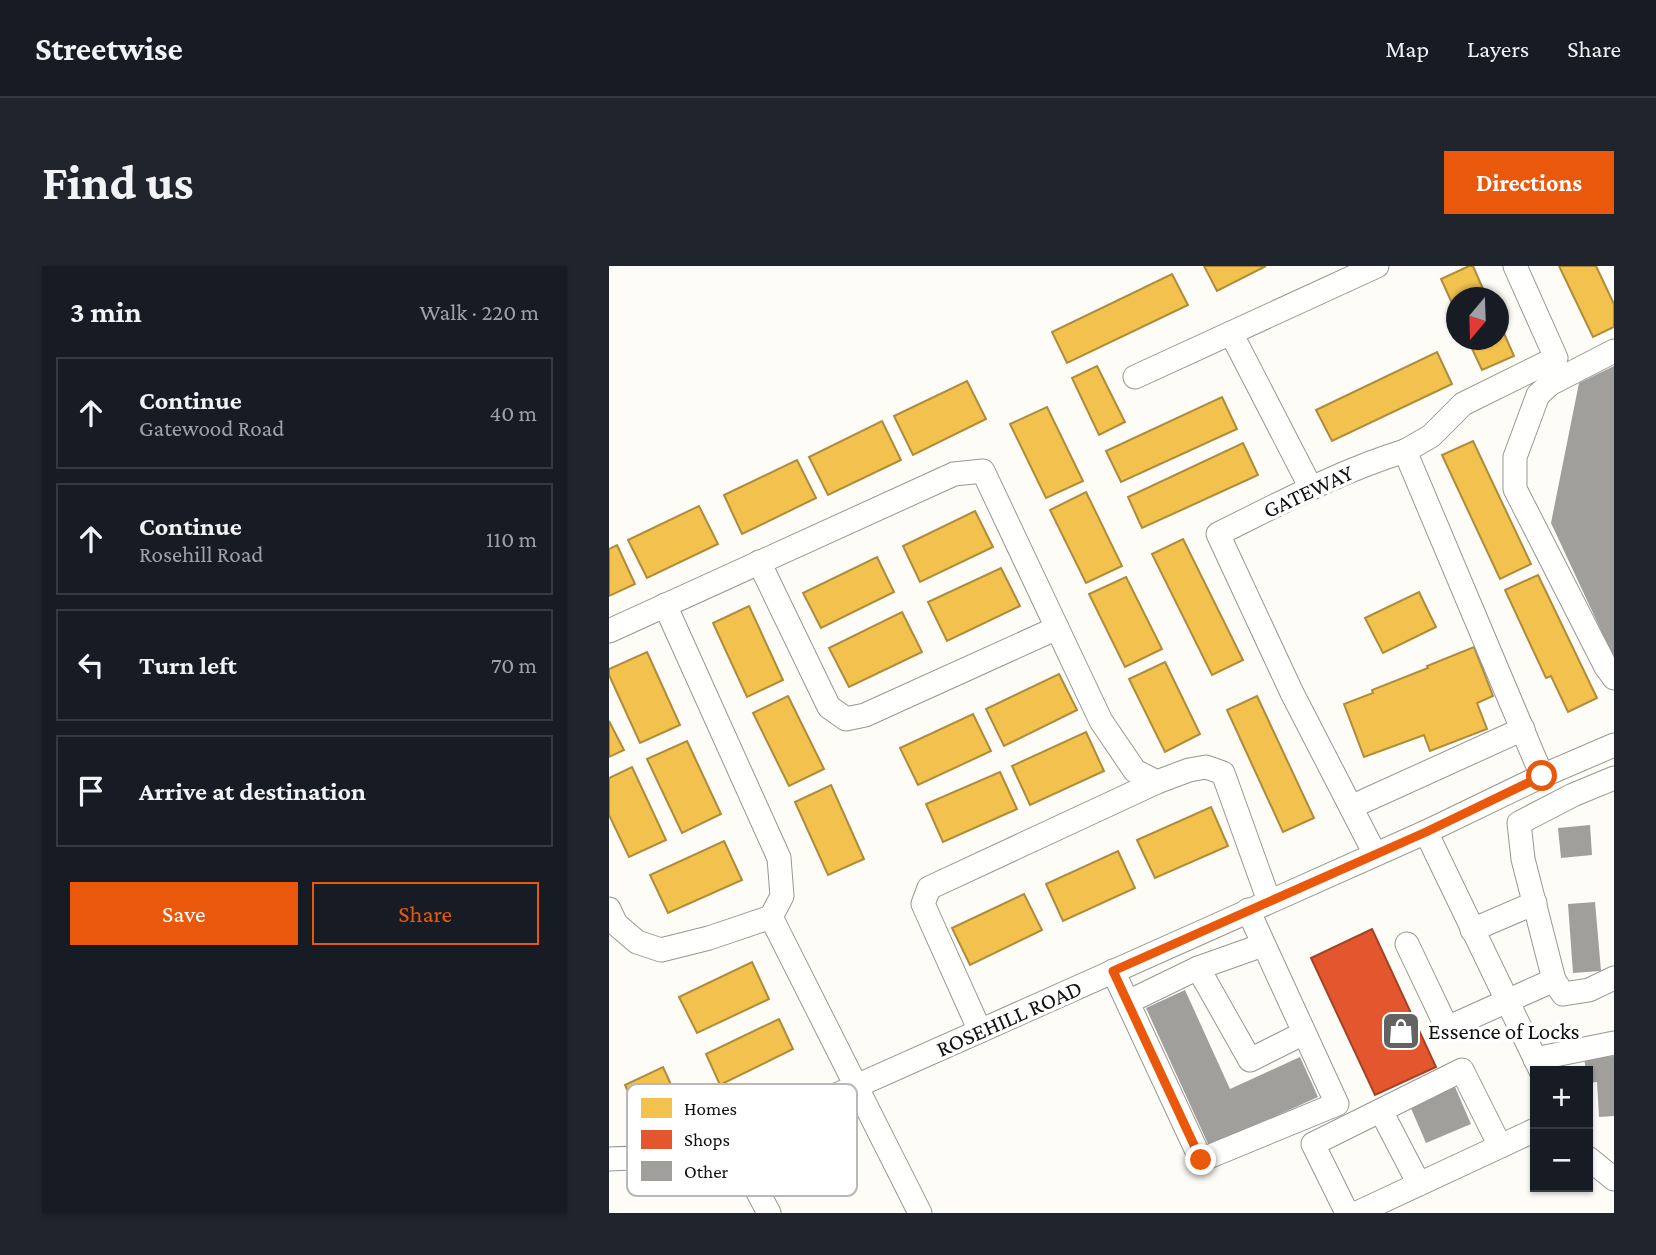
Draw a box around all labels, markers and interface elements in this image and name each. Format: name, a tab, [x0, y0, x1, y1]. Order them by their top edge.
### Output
text: Streetwise	[35, 30, 183, 67]
text: Map	[1385, 35, 1429, 62]
text: Layers	[1467, 35, 1529, 62]
text: Share	[1567, 35, 1621, 62]
button: Directions	[1444, 151, 1614, 214]
text: Find us	[42, 155, 194, 210]
north arrow	[1446, 287, 1509, 350]
text: 3 min	[70, 295, 142, 328]
text: Walk · 220 m	[419, 299, 539, 325]
text: Continue	[139, 386, 242, 415]
icon: ahead	[72, 394, 110, 432]
text: 40 m	[489, 400, 537, 426]
text: Gatewood Road	[139, 415, 284, 441]
street label: GATEWAY	[1259, 459, 1358, 523]
text: Continue	[139, 512, 242, 541]
icon: ahead	[72, 520, 110, 558]
text: 110 m	[486, 526, 537, 552]
text: Rosehill Road	[139, 541, 263, 567]
icon: left	[72, 646, 110, 684]
text: Turn left	[139, 651, 237, 680]
text: 70 m	[491, 652, 537, 678]
route start	[1526, 760, 1557, 791]
icon: arrive	[72, 772, 110, 810]
text: Arrive at destination	[139, 777, 366, 806]
button: Save	[70, 882, 298, 945]
button: Share	[312, 882, 539, 945]
street label: ROSEHILL ROAD	[932, 974, 1086, 1062]
shop icon: Essence of Locks	[1380, 1010, 1422, 1052]
place label: Essence of Locks	[1428, 1018, 1580, 1044]
map controls	[1530, 1066, 1593, 1192]
button: +	[1530, 1066, 1593, 1129]
legend	[627, 1084, 857, 1196]
text: Homes	[684, 1098, 737, 1119]
text: Shops	[684, 1129, 730, 1150]
button: −	[1530, 1129, 1593, 1192]
route end	[1185, 1144, 1216, 1175]
text: Other	[684, 1161, 729, 1182]

